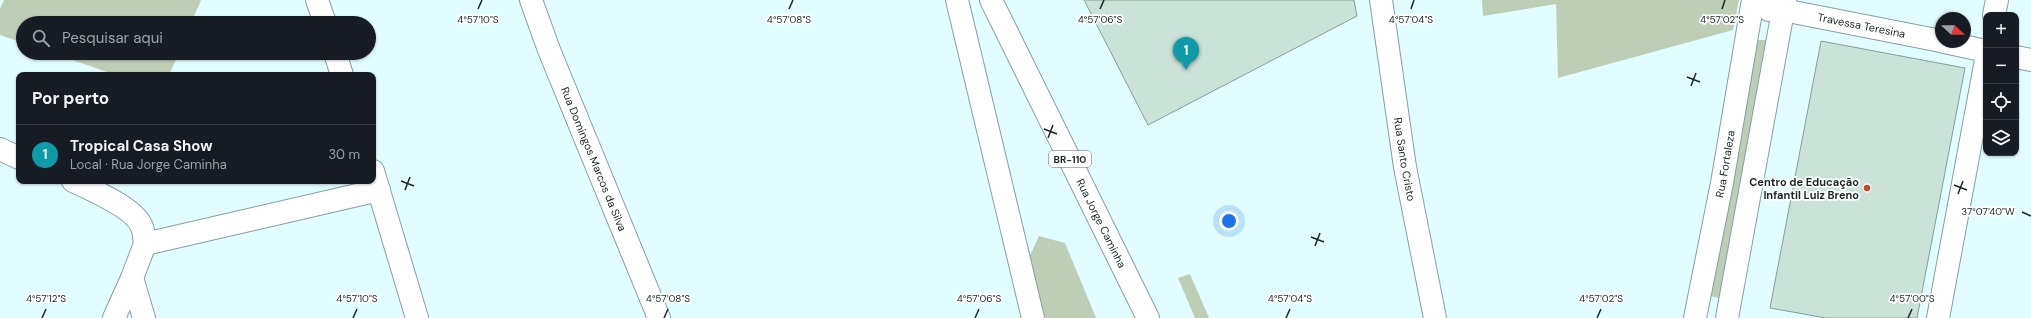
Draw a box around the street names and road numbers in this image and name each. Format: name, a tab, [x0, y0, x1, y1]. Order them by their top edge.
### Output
street label: Travessa Teresina	[1816, 10, 1907, 41]
street label: Rua Domingos Marcos da Silva	[558, 85, 630, 233]
street label: Rua Santo Cristo	[1391, 116, 1419, 202]
street label: Rua Fortaleza	[1712, 129, 1738, 199]
road number: BR-110	[1049, 151, 1091, 167]
street label: Rua Jorge Caminha	[1073, 176, 1129, 270]

